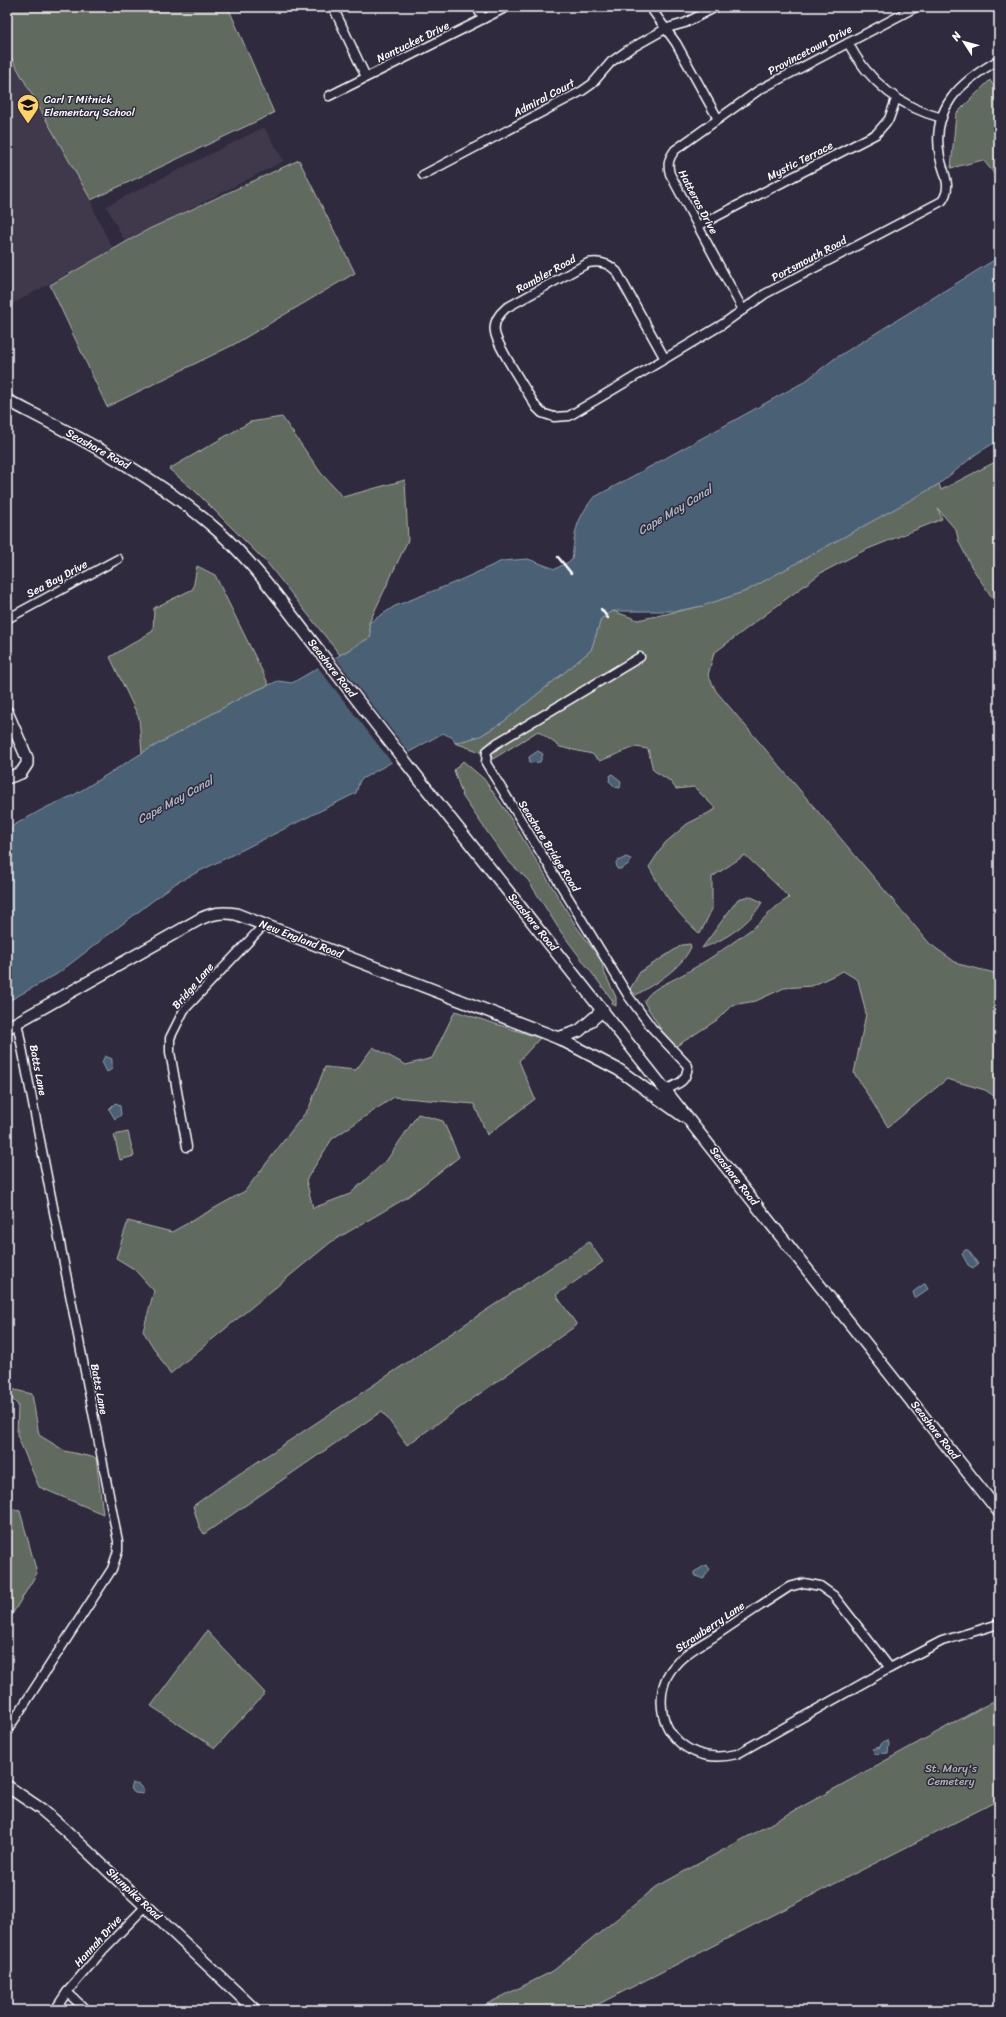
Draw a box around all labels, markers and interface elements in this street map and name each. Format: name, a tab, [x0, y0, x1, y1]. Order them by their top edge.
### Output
street label: Nantucket Drive	[373, 16, 453, 68]
street label: Provincetown Drive	[764, 19, 856, 80]
north arrow	[944, 22, 984, 62]
text: N	[946, 27, 966, 46]
street label: Admiral Court	[509, 73, 579, 123]
place label: Carl T Mitnick Elementary School	[44, 90, 136, 122]
school or university icon: Carl T Mitnick Elementary School	[15, 92, 41, 125]
street label: Mystic Terrace	[764, 136, 837, 186]
street label: Hatteras Drive	[673, 166, 723, 238]
street label: Portsmouth Road	[768, 231, 851, 287]
street label: Rambler Road	[512, 249, 581, 298]
street label: Seashore Road	[62, 423, 135, 475]
water label: Cape May Canal	[633, 478, 719, 541]
street label: Sea Bay Drive	[23, 555, 91, 603]
street label: Seashore Road	[303, 634, 362, 703]
water label: Cape May Canal	[133, 769, 219, 830]
street label: Seashore Bridge Road	[513, 796, 586, 897]
street label: Seashore Road	[503, 888, 563, 956]
street label: New England Road	[256, 914, 347, 964]
street label: Bridge Lane	[167, 958, 219, 1014]
street label: Batts Lane	[24, 1043, 52, 1098]
street label: Seashore Road	[705, 1142, 764, 1211]
street label: Batts Lane	[85, 1362, 113, 1417]
street label: Seashore Road	[906, 1396, 965, 1465]
street label: Strawberry Lane	[671, 1596, 749, 1657]
park label: St. Mary's Cemetery	[925, 1759, 978, 1791]
street label: Shunpike Road	[102, 1863, 167, 1926]
street label: Hannah Drive	[69, 1911, 127, 1971]

